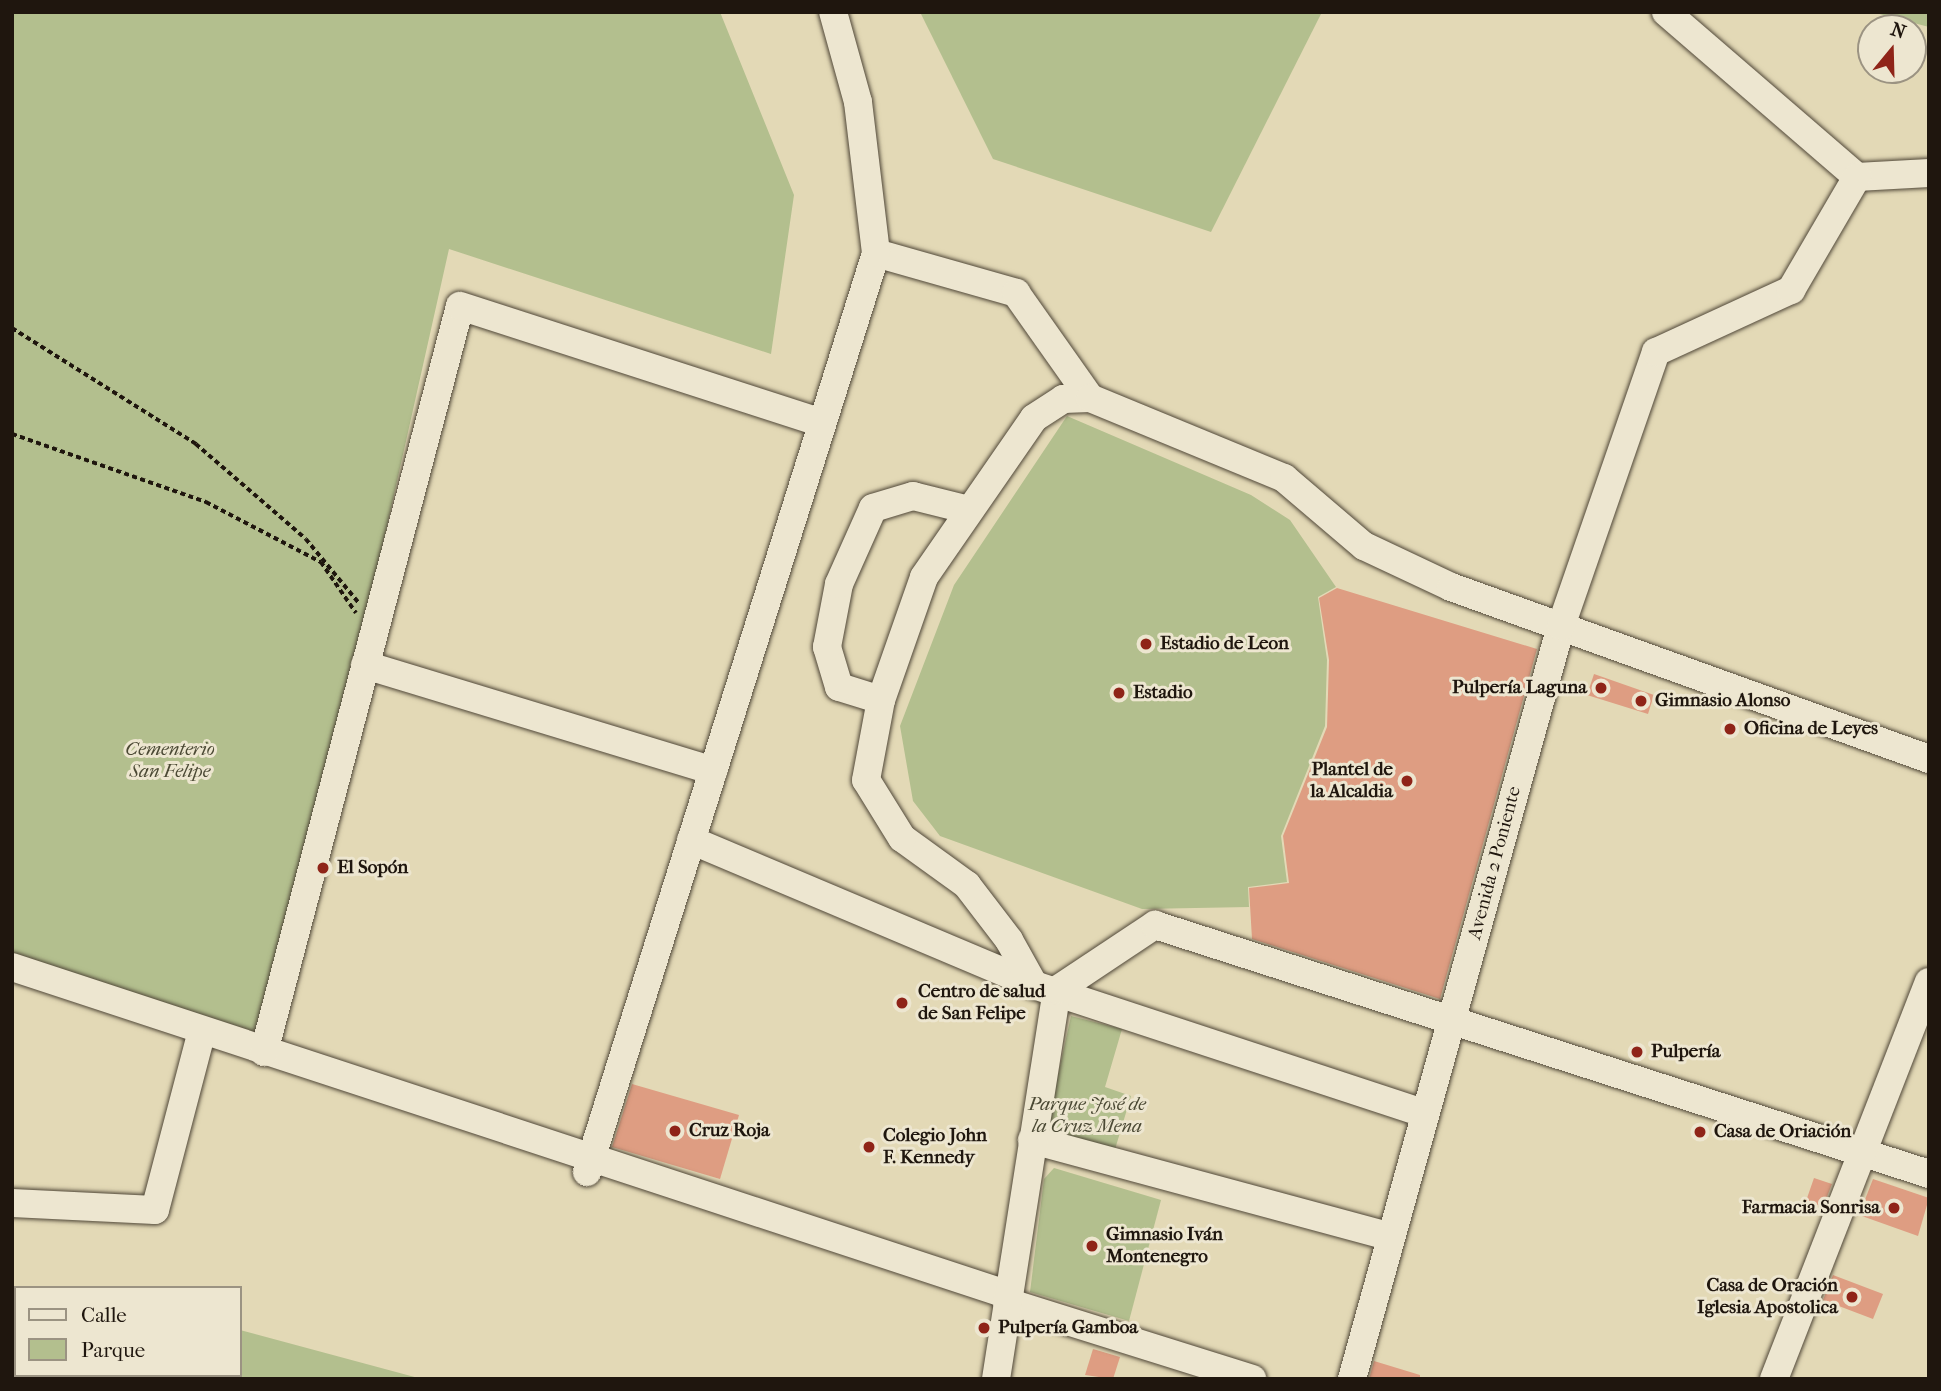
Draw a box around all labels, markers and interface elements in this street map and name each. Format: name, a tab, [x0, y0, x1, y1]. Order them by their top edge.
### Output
north arrow	[1857, 14, 1927, 84]
text: N	[1888, 18, 1909, 44]
place label: Estadio de Leon	[1160, 633, 1289, 655]
marker: Estadio de Leon	[1138, 636, 1154, 652]
place label: Pulpería Laguna	[1452, 677, 1587, 699]
marker: Pulpería Laguna	[1593, 680, 1609, 696]
place label: Estadio	[1133, 682, 1193, 704]
marker: Estadio	[1111, 685, 1127, 701]
place label: Gimnasio Alonso	[1655, 690, 1790, 712]
marker: Gimnasio Alonso	[1633, 693, 1649, 709]
place label: Oficina de Leyes	[1744, 718, 1878, 740]
marker: Oficina de Leyes	[1722, 721, 1738, 737]
park label: Cementerio San Felipe	[125, 739, 215, 783]
place label: Plantel de la Alcaldia	[1310, 759, 1393, 803]
marker: Plantel de la Alcaldia	[1399, 773, 1415, 789]
street label: Avenida 2 Poniente	[1464, 784, 1526, 942]
place label: El Sopón	[337, 857, 408, 879]
marker: El Sopón	[315, 860, 331, 876]
place label: Centro de salud de San Felipe	[918, 981, 1045, 1025]
marker: Centro de salud de San Felipe	[892, 993, 912, 1013]
place label: Pulpería	[1651, 1041, 1721, 1063]
marker: Pulpería	[1629, 1044, 1645, 1060]
park label: Parque José de la Cruz Mena	[1028, 1094, 1146, 1138]
place label: Cruz Roja	[689, 1120, 770, 1142]
place label: Casa de Oriación	[1714, 1121, 1851, 1143]
marker: Cruz Roja	[667, 1123, 683, 1139]
marker: Casa de Oriación	[1692, 1124, 1708, 1140]
place label: Colegio John F. Kennedy	[883, 1125, 987, 1169]
marker: Colegio John F. Kennedy	[861, 1139, 877, 1155]
place label: Farmacia Sonrisa	[1742, 1197, 1880, 1219]
marker: Farmacia Sonrisa	[1886, 1200, 1902, 1216]
place label: Gimnasio Iván Montenegro	[1106, 1224, 1223, 1268]
marker: Gimnasio Iván Montenegro	[1084, 1238, 1100, 1254]
place label: Casa de Oración Iglesia Apostolica	[1697, 1275, 1838, 1319]
legend	[14, 1286, 242, 1377]
marker: Casa de Oración Iglesia Apostolica	[1844, 1289, 1860, 1305]
text: Calle	[81, 1303, 127, 1327]
place label: Pulpería Gamboa	[998, 1317, 1138, 1339]
marker: Pulpería Gamboa	[976, 1320, 992, 1336]
text: Parque	[81, 1338, 145, 1362]

